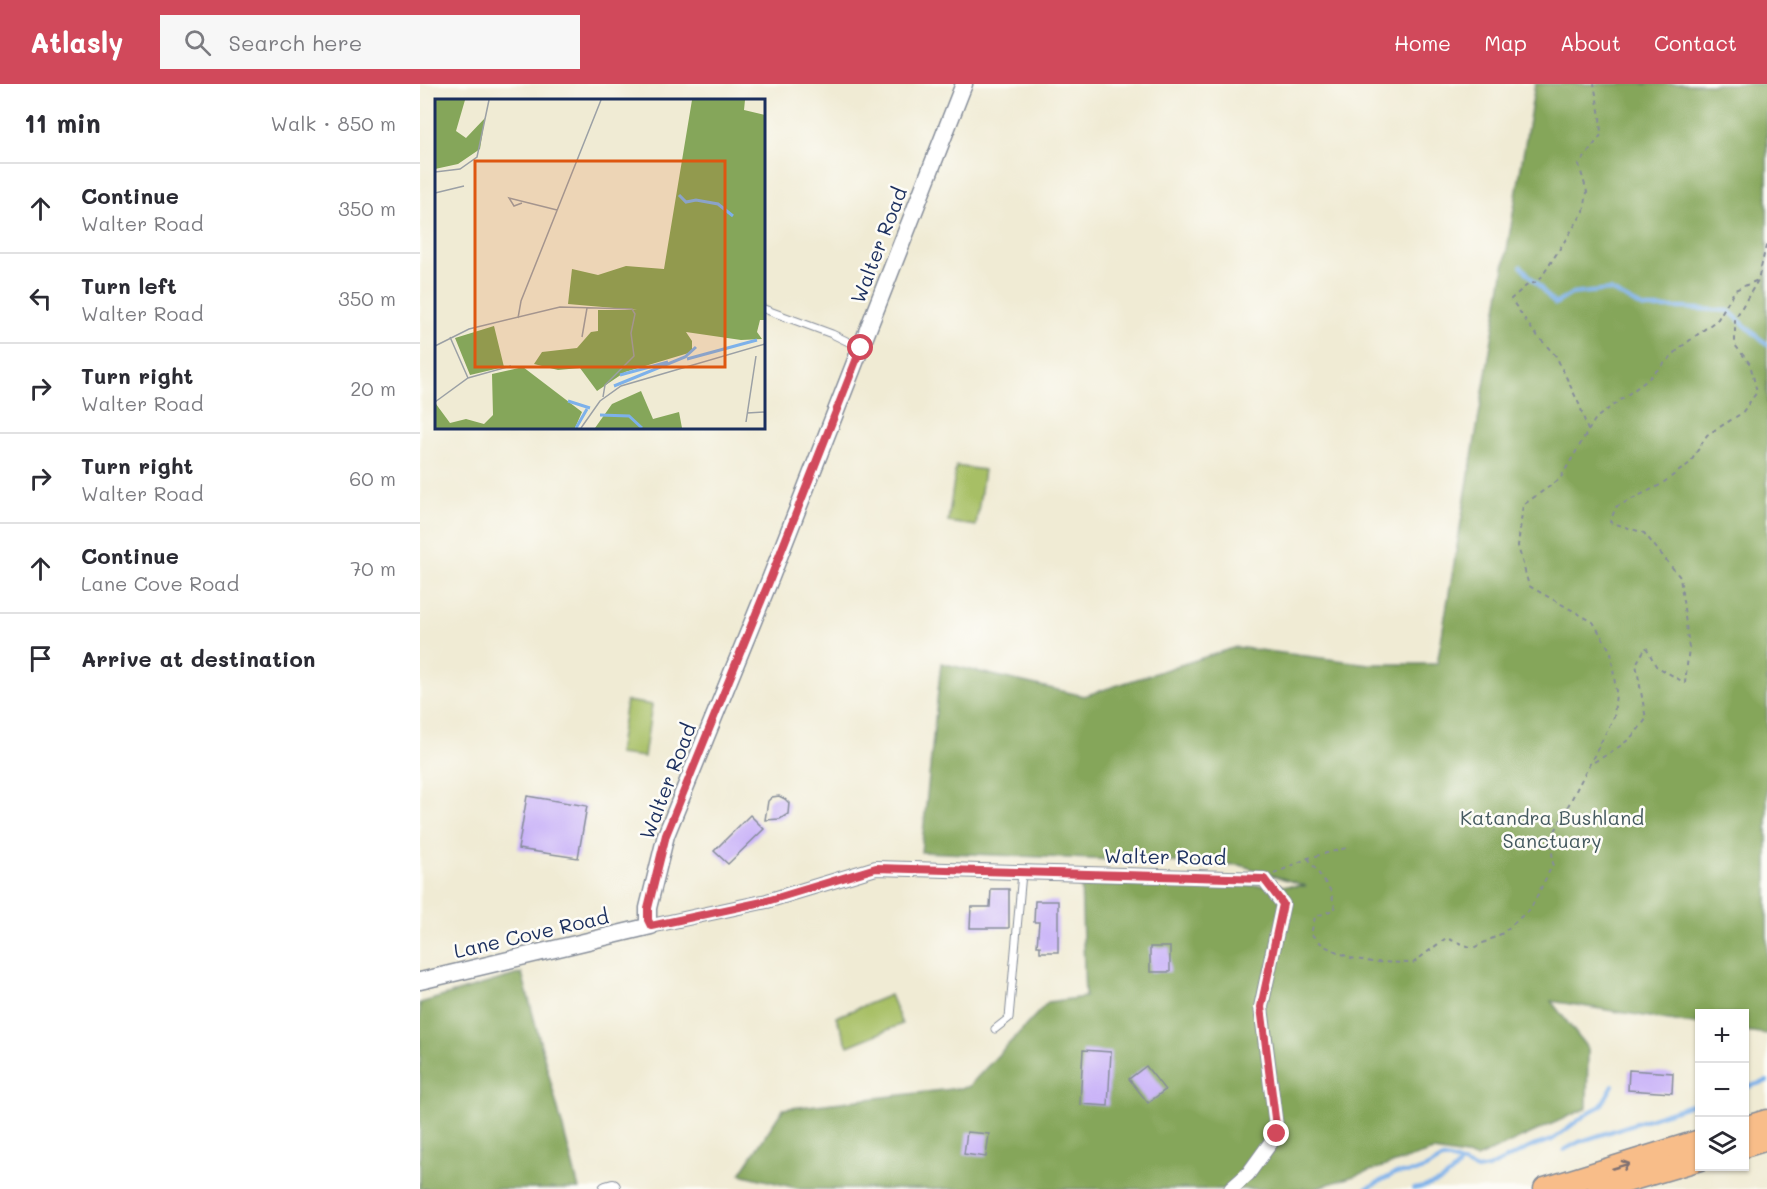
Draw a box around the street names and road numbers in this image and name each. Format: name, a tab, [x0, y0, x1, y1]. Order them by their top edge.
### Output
street label: Walter Road	[844, 183, 912, 307]
street label: Walter Road	[633, 719, 701, 843]
street label: Walter Road	[1104, 842, 1226, 870]
street label: Lane Cove Road	[451, 903, 611, 963]

